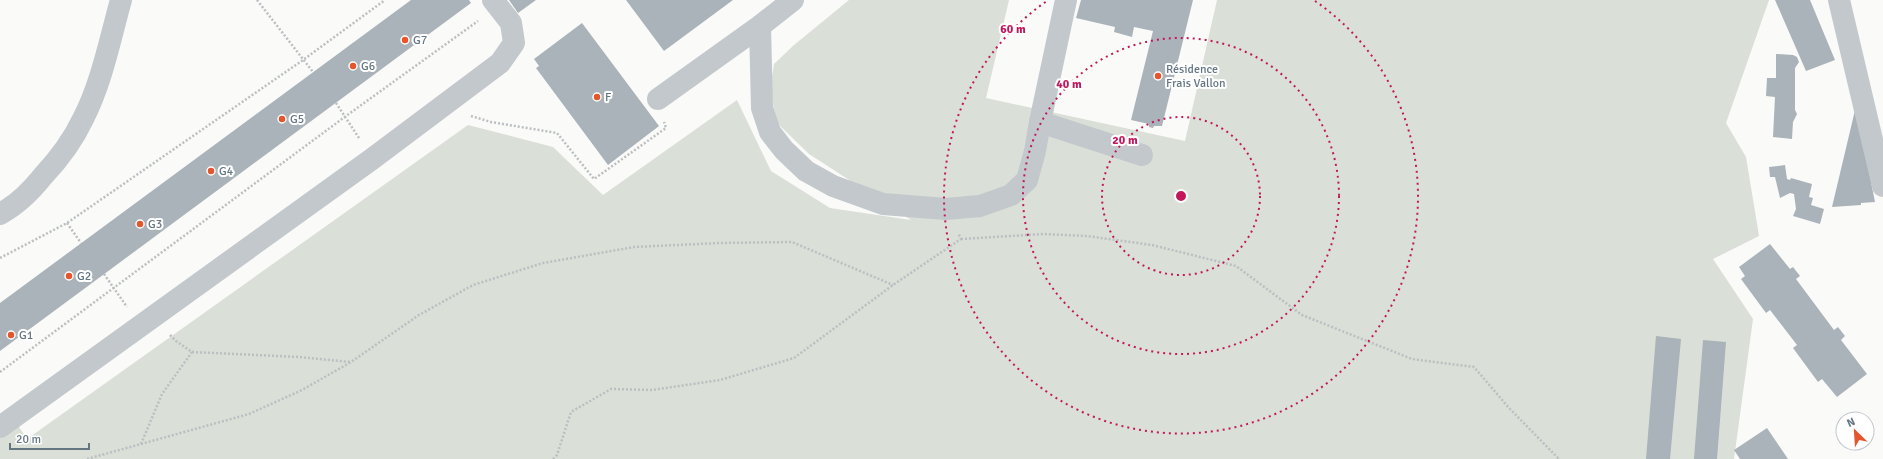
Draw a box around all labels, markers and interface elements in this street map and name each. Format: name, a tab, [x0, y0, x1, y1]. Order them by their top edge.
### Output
text: 60 m	[1000, 22, 1026, 37]
place label: G7	[413, 33, 427, 48]
marker: G7	[400, 35, 410, 45]
place label: G6	[361, 59, 375, 74]
marker: G6	[348, 61, 358, 71]
place label: Résidence Frais Vallon	[1166, 62, 1226, 91]
marker: Résidence Frais Vallon	[1153, 71, 1163, 81]
text: 40 m	[1056, 77, 1082, 92]
place label: F	[605, 90, 611, 105]
marker: F	[592, 92, 602, 102]
place label: G5	[290, 112, 304, 127]
marker: G5	[277, 114, 287, 124]
text: 20 m	[1112, 133, 1138, 148]
place label: G4	[219, 164, 234, 179]
marker: G4	[206, 166, 216, 176]
centre of rings	[1174, 189, 1188, 203]
place label: G3	[148, 217, 162, 232]
marker: G3	[135, 219, 145, 229]
place label: G2	[77, 269, 91, 284]
marker: G2	[64, 271, 74, 281]
place label: G1	[19, 328, 33, 343]
marker: G1	[6, 330, 16, 340]
north arrow	[1835, 411, 1875, 451]
text: N	[1845, 415, 1857, 430]
scale bar	[10, 425, 89, 451]
text: 20 m	[16, 432, 41, 447]

